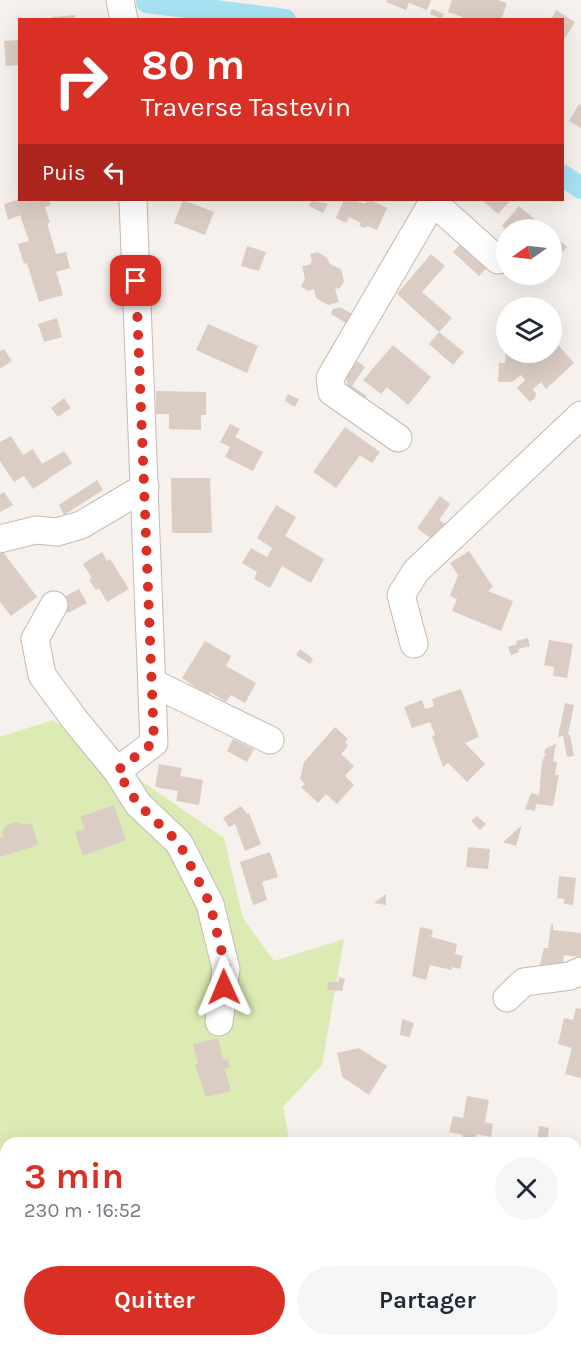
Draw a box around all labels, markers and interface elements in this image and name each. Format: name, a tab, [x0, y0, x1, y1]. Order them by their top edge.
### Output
text: 80 m	[141, 40, 245, 90]
icon: right	[42, 42, 120, 120]
text: Traverse Tastevin	[141, 91, 351, 123]
icon: left	[98, 156, 131, 189]
text: Puis	[42, 160, 86, 186]
north arrow	[496, 219, 562, 285]
map controls	[496, 219, 562, 363]
pin	[110, 255, 161, 306]
icon: arrive	[119, 264, 152, 297]
button: layers	[496, 297, 562, 363]
position arrow	[192, 955, 256, 1019]
text: 3 min	[24, 1155, 124, 1197]
button: close	[495, 1157, 558, 1220]
text: 230 m · 16:52	[24, 1199, 141, 1222]
button: Quitter	[24, 1266, 285, 1335]
button: Partager	[297, 1266, 558, 1335]

